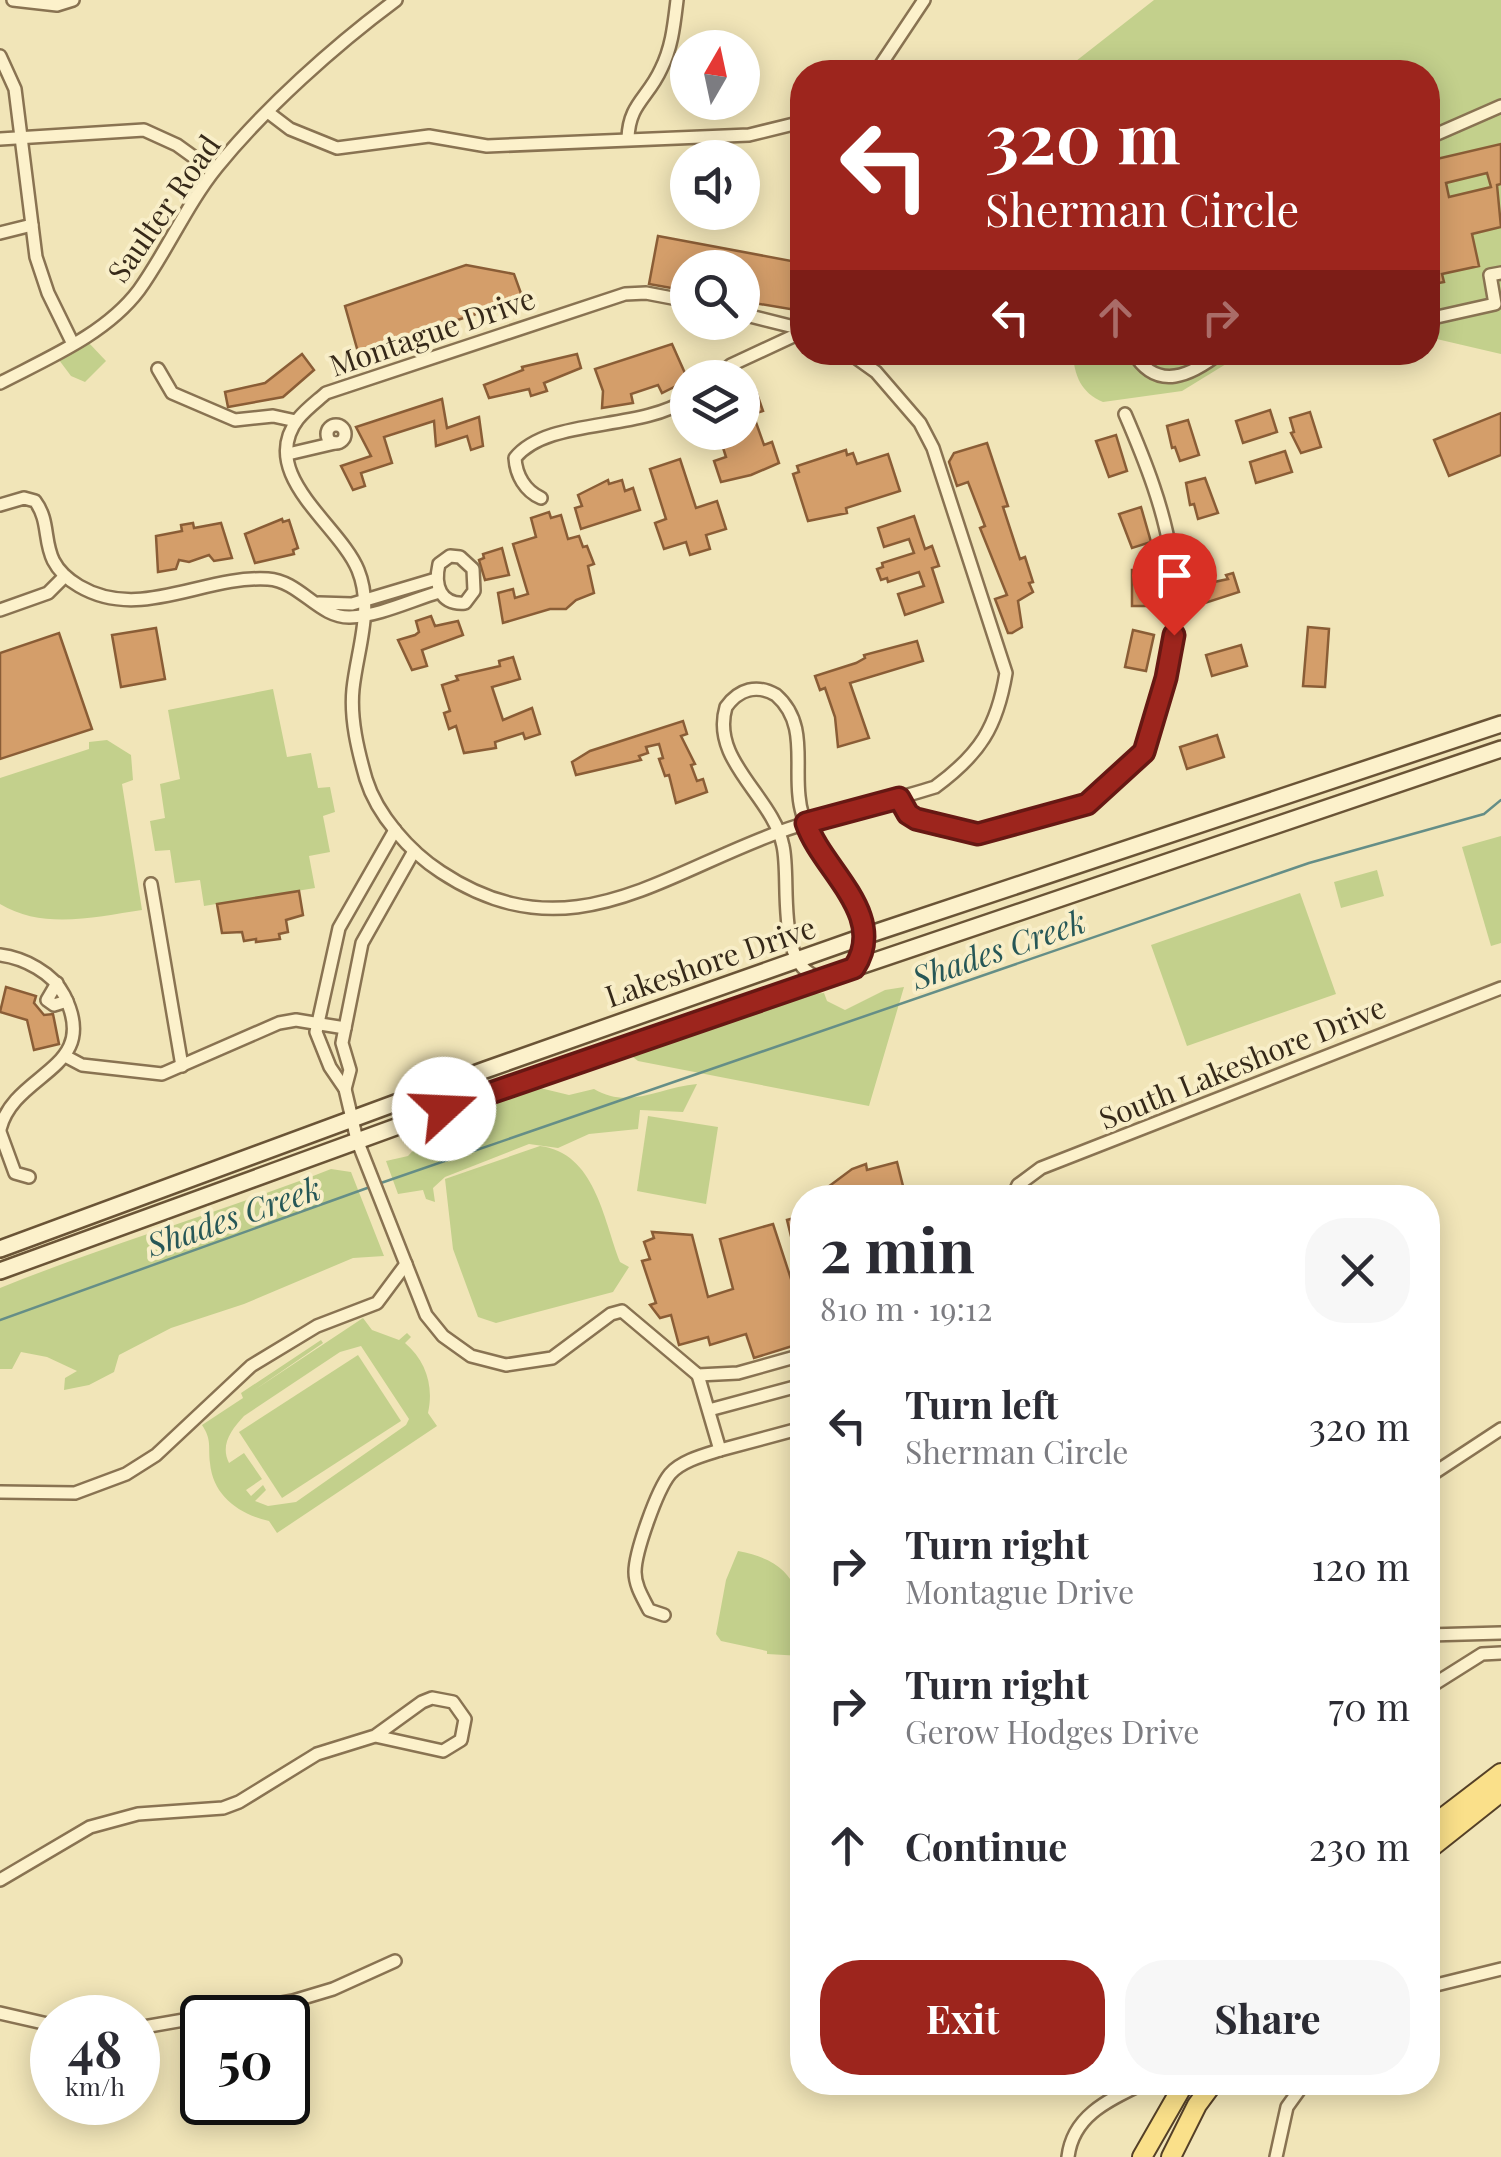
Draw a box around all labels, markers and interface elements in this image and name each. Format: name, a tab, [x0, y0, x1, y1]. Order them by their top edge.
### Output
north arrow	[670, 30, 760, 120]
map controls	[670, 30, 760, 450]
text: 320 m	[985, 88, 1181, 182]
icon: left	[820, 100, 950, 230]
street label: Saulter Road	[97, 126, 229, 290]
button: sound	[670, 140, 760, 230]
text: Sherman Circle	[985, 178, 1299, 238]
button: search	[670, 250, 760, 340]
street label: Montague Drive	[324, 277, 540, 385]
icon: left	[983, 290, 1038, 345]
icon: ahead	[1088, 290, 1143, 345]
icon: right	[1193, 290, 1248, 345]
button: layers	[670, 360, 760, 450]
pin	[1132, 533, 1217, 636]
icon: arrive	[1147, 548, 1202, 603]
water label: Shades Creek	[904, 898, 1091, 998]
street label: Lakeshore Drive	[600, 906, 820, 1016]
street label: South Lakeshore Drive	[1093, 986, 1391, 1138]
position arrow	[392, 1057, 496, 1161]
water label: Shades Creek	[139, 1165, 326, 1265]
text: 2 min	[820, 1208, 975, 1288]
button: close	[1305, 1218, 1410, 1323]
text: 810 m · 19:12	[820, 1286, 992, 1329]
text: Turn left	[905, 1378, 1058, 1429]
icon: left	[820, 1398, 875, 1453]
text: 320 m	[1309, 1400, 1410, 1451]
text: Sherman Circle	[905, 1429, 1129, 1472]
text: Turn right	[905, 1518, 1089, 1569]
icon: right	[820, 1538, 875, 1593]
text: 120 m	[1312, 1540, 1410, 1591]
text: Montague Drive	[905, 1569, 1134, 1612]
text: Turn right	[905, 1658, 1089, 1709]
icon: right	[820, 1678, 875, 1733]
text: 70 m	[1329, 1680, 1410, 1731]
text: Gerow Hodges Drive	[905, 1709, 1200, 1752]
icon: ahead	[820, 1818, 875, 1873]
text: Continue	[905, 1820, 1067, 1871]
text: 230 m	[1309, 1820, 1410, 1871]
button: Exit	[820, 1960, 1105, 2075]
button: Share	[1125, 1960, 1410, 2075]
speed limit sign: 50	[180, 1995, 310, 2125]
text: 48	[68, 2014, 122, 2081]
text: km/h	[65, 2069, 125, 2102]

